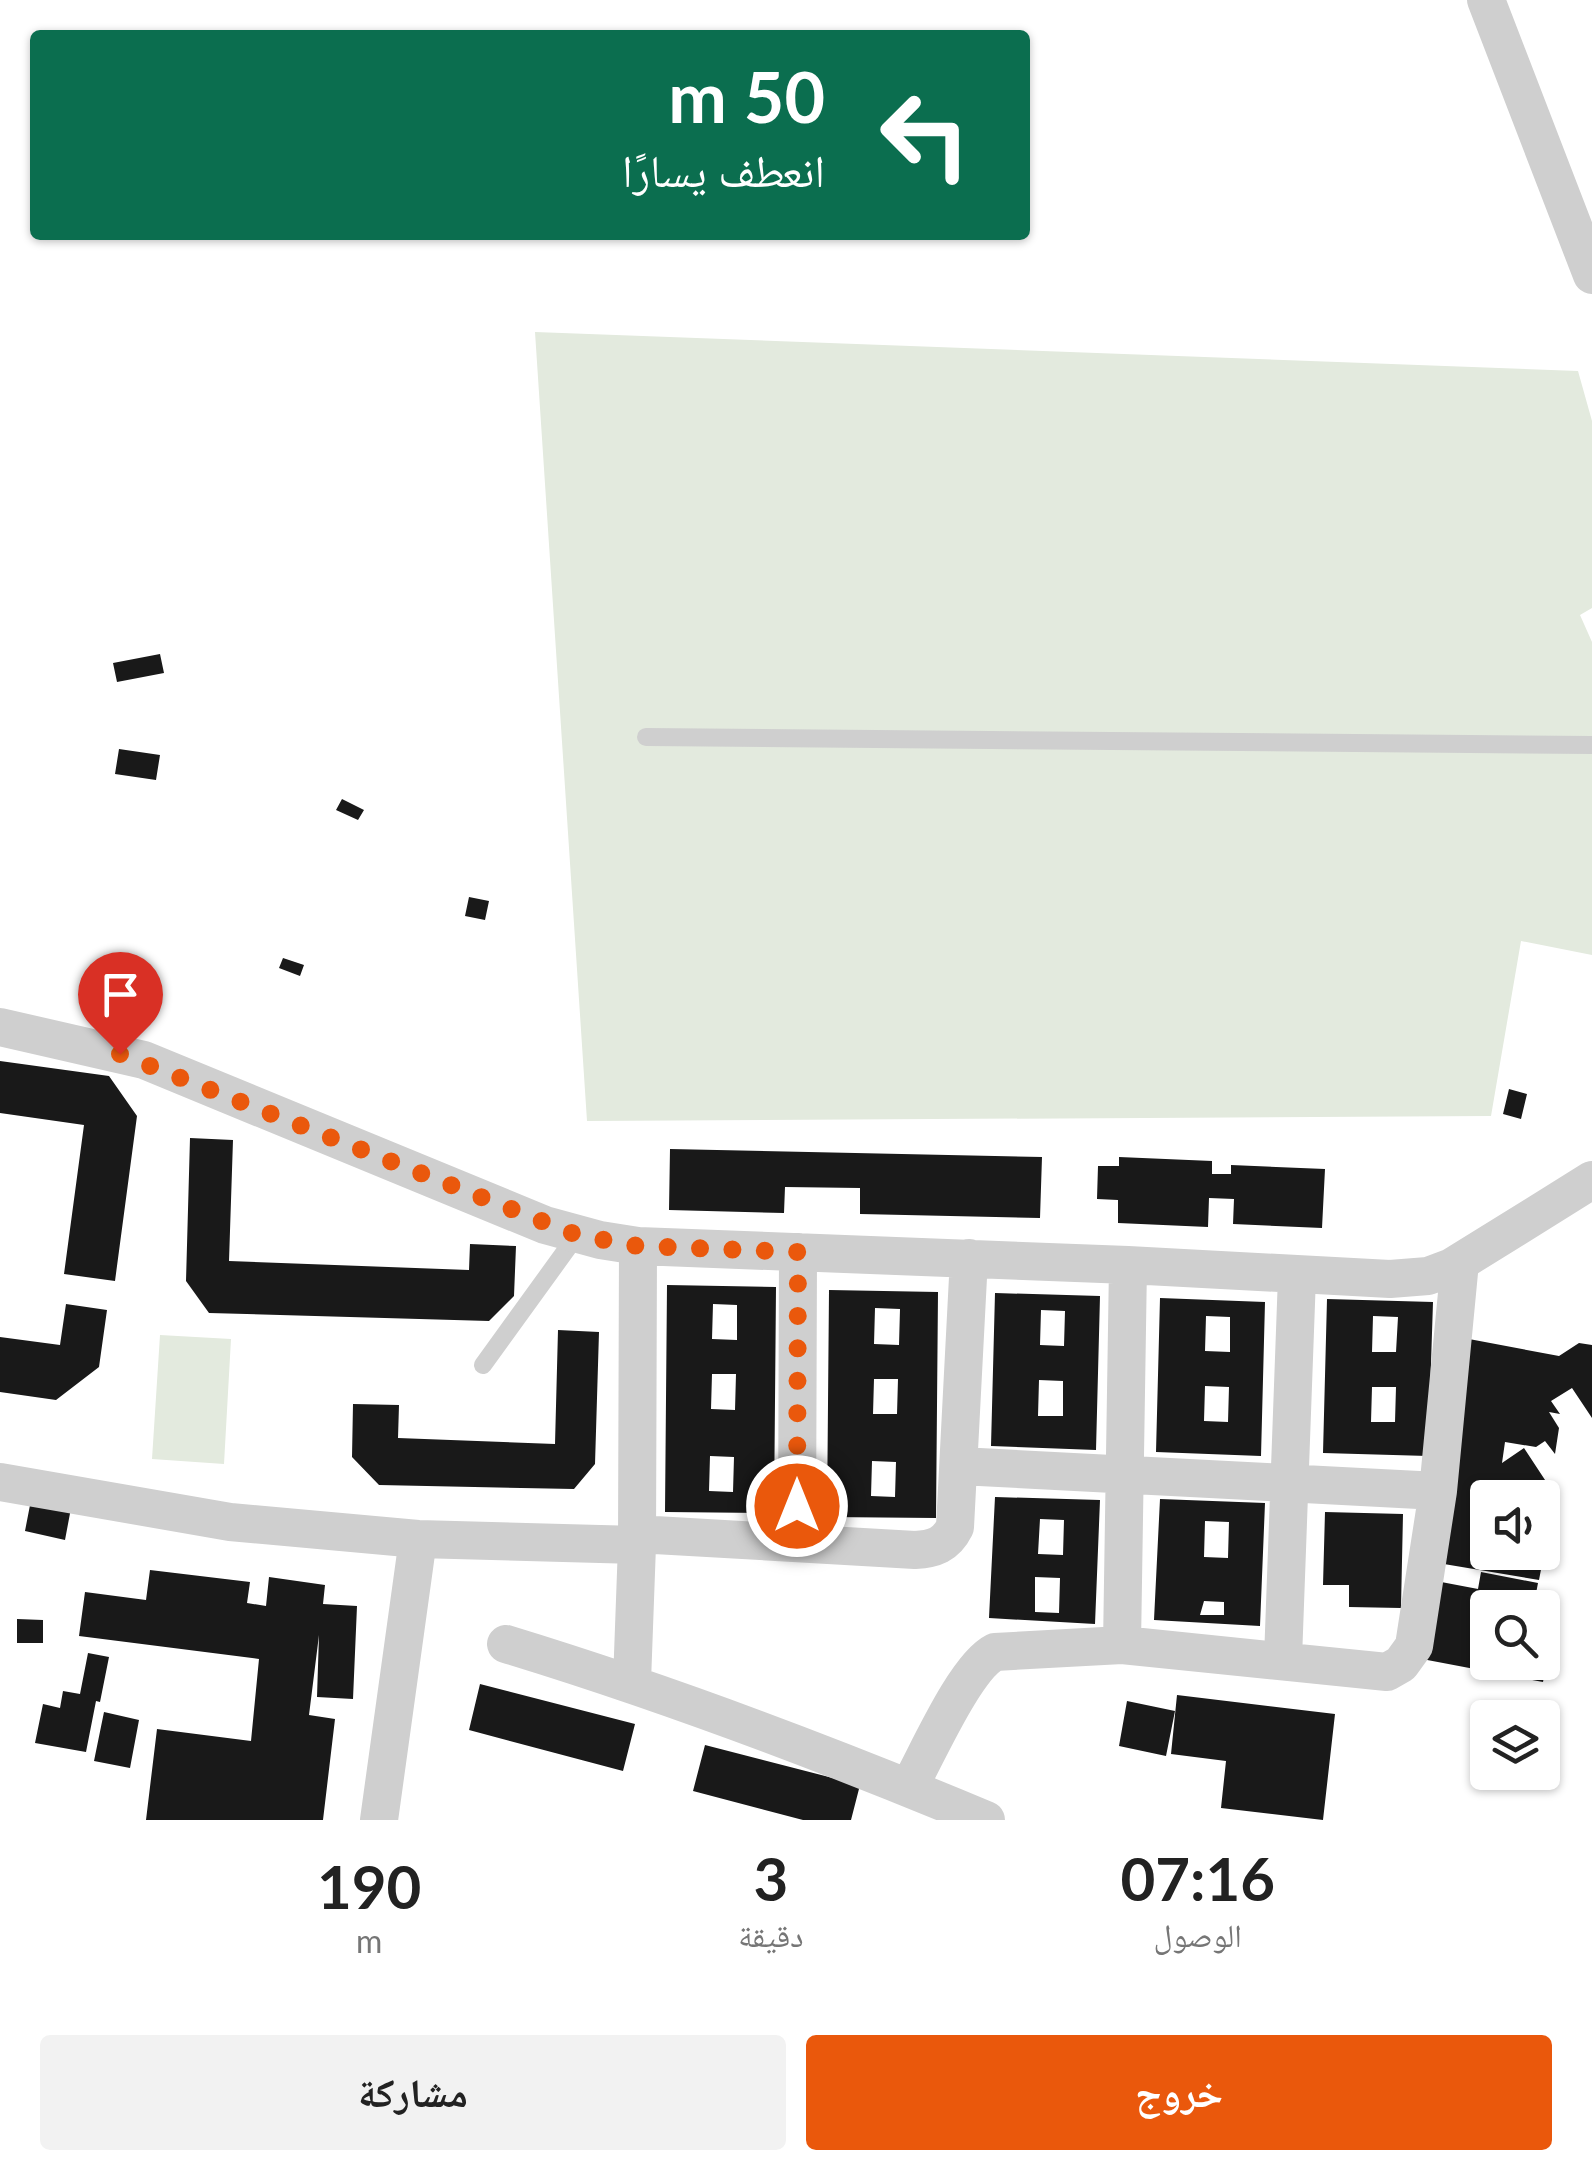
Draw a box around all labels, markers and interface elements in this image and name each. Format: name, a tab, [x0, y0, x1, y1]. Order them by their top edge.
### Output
text: 50 m	[668, 54, 825, 138]
icon: left	[860, 70, 990, 200]
text: انعطف يسارًا	[622, 143, 825, 197]
pin	[78, 952, 163, 1055]
icon: arrive	[93, 967, 148, 1022]
position arrow	[745, 1454, 849, 1558]
map controls	[1470, 1480, 1560, 1790]
button: sound	[1470, 1480, 1560, 1570]
button: search	[1470, 1590, 1560, 1680]
button: layers	[1470, 1700, 1560, 1790]
text: 3	[753, 1842, 788, 1914]
text: 07:16	[1120, 1842, 1275, 1914]
text: 190	[317, 1850, 421, 1922]
text: دقيقة	[738, 1915, 803, 1954]
text: الوصول	[1153, 1915, 1242, 1954]
text: m	[356, 1921, 382, 1960]
button: مشاركة	[40, 2035, 786, 2150]
button: خروج	[806, 2035, 1552, 2150]

